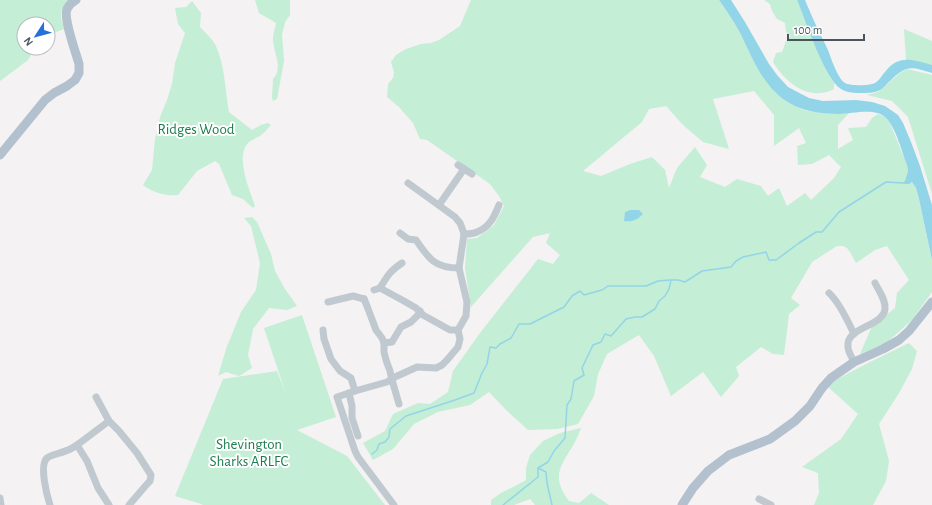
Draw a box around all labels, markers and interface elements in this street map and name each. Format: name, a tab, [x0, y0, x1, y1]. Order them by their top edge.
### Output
north arrow	[16, 16, 56, 56]
scale bar	[788, 16, 864, 42]
text: 100 m	[794, 24, 822, 36]
text: N	[22, 35, 35, 48]
park label: Ridges Wood	[157, 122, 235, 137]
park label: Shevington Sharks ARLFC	[210, 437, 289, 469]

